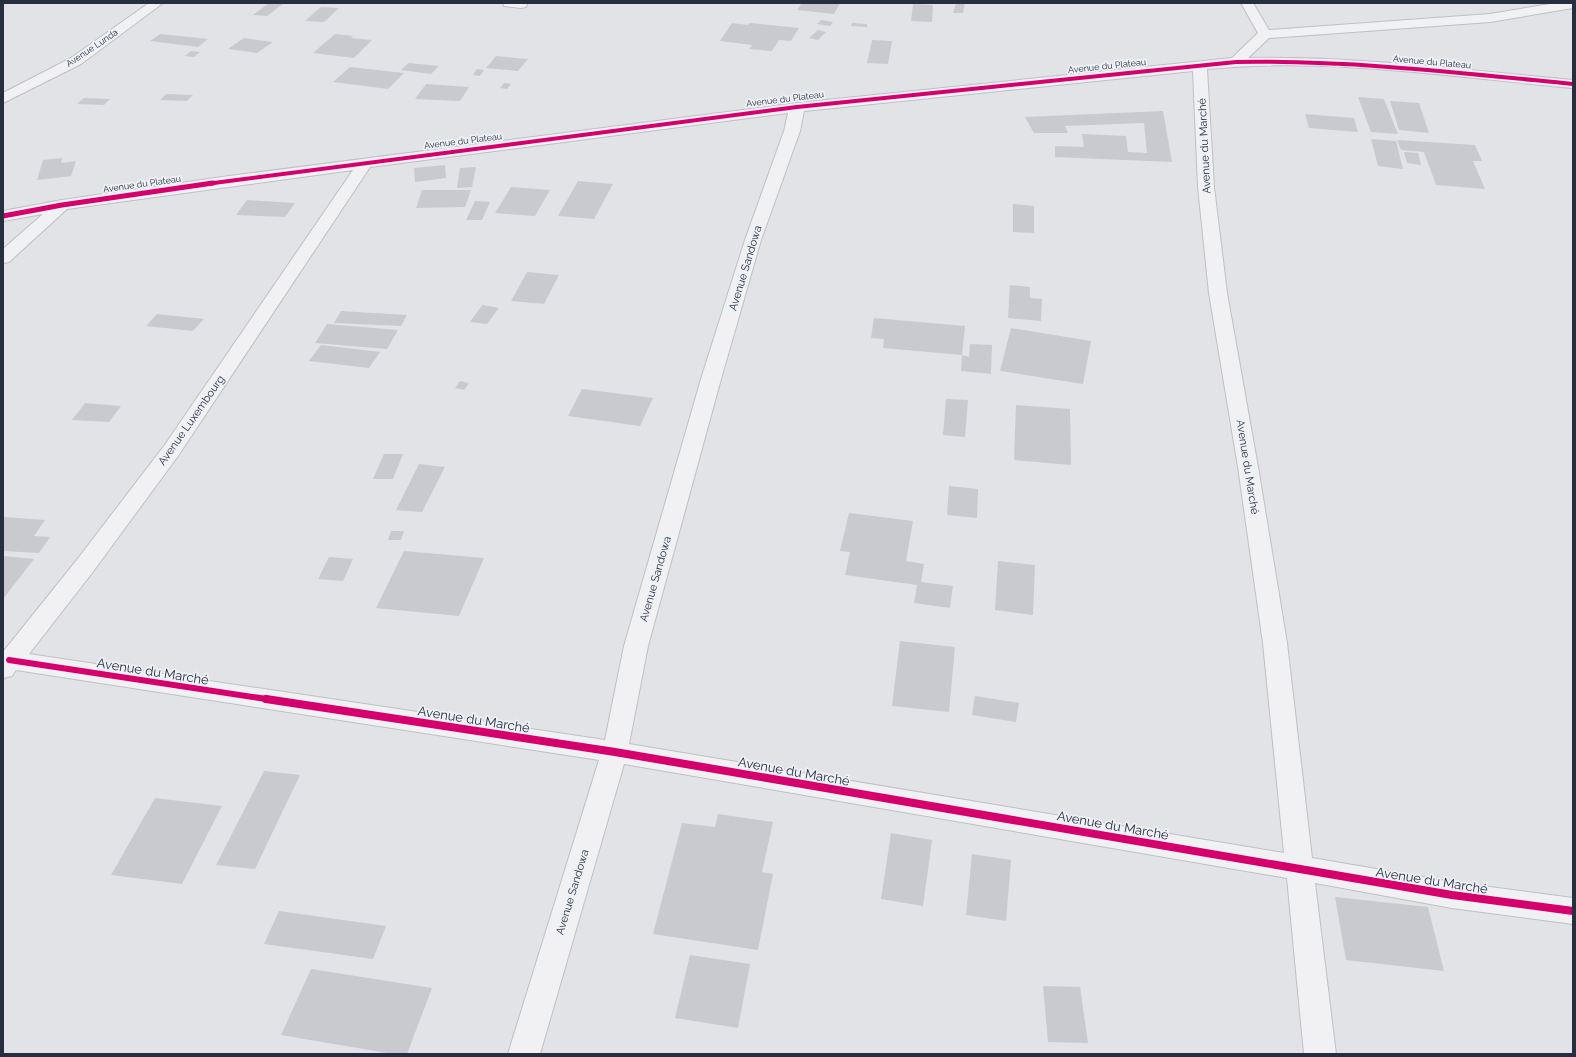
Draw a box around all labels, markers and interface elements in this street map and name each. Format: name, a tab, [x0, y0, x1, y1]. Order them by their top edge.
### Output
street label: Avenue Lunda	[64, 27, 120, 69]
street label: Avenue du Plateau	[1392, 54, 1472, 70]
street label: Avenue du Plateau	[1067, 57, 1147, 75]
street label: Avenue du Plateau	[745, 89, 825, 109]
street label: Avenue du Marché	[1195, 97, 1213, 194]
street label: Avenue du Plateau	[423, 131, 503, 151]
street label: Avenue du Plateau	[102, 174, 182, 194]
street label: Avenue Sandowa	[726, 224, 765, 312]
street label: Avenue Luxembourg	[156, 373, 227, 468]
street label: Avenue du Marché	[1234, 419, 1262, 516]
street label: Avenue Sandowa	[637, 535, 674, 623]
street label: Avenue du Marché	[96, 655, 210, 688]
street label: Avenue du Marché	[417, 703, 531, 736]
street label: Avenue du Marché	[737, 754, 851, 789]
street label: Avenue du Marché	[1056, 808, 1170, 843]
street label: Avenue Sandowa	[553, 848, 592, 936]
street label: Avenue du Marché	[1375, 864, 1489, 897]

